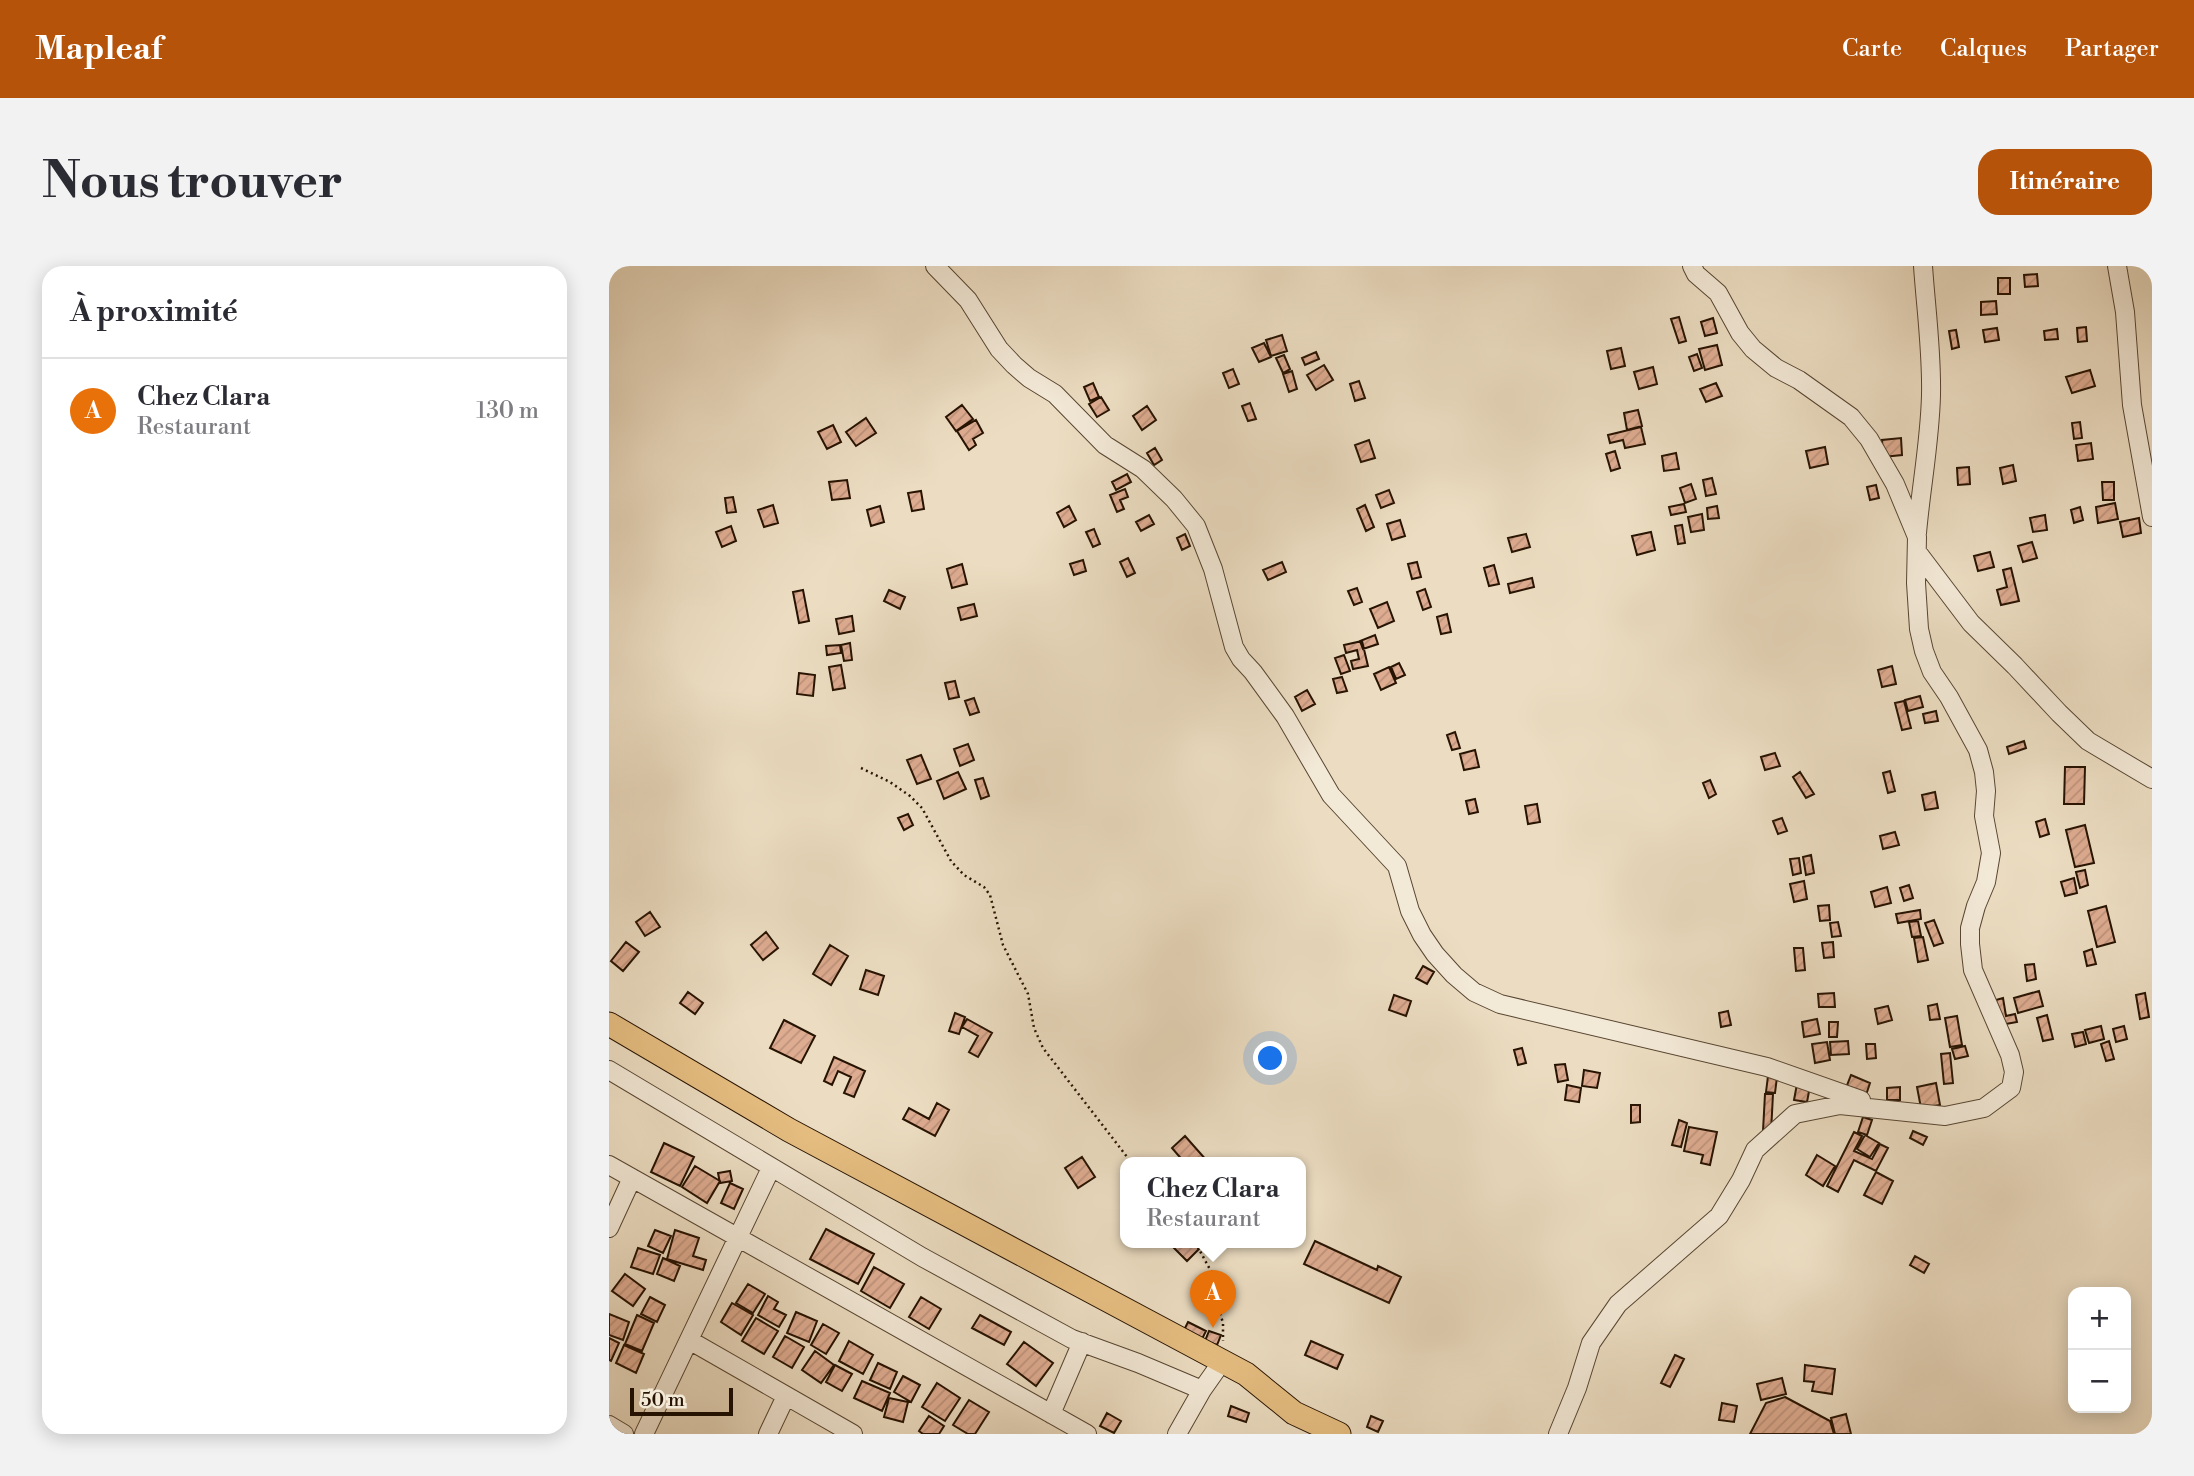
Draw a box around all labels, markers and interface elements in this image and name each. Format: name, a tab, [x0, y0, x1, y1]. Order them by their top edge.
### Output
text: Mapleaf	[35, 29, 162, 70]
text: Carte	[1842, 34, 1902, 64]
text: Calques	[1940, 34, 2027, 64]
text: Partager	[2065, 34, 2159, 64]
button: Itinéraire	[1978, 149, 2152, 215]
text: Nous trouver	[42, 152, 343, 213]
text: À proximité	[70, 293, 238, 331]
text: Chez Clara	[137, 381, 270, 413]
text: A	[85, 397, 101, 425]
text: 130 m	[476, 397, 539, 425]
text: Restaurant	[137, 413, 251, 441]
your location	[1253, 1041, 1287, 1075]
popup	[1120, 1157, 1306, 1248]
text: Chez Clara	[1146, 1173, 1280, 1205]
text: Restaurant	[1146, 1205, 1261, 1233]
pin: A	[1190, 1270, 1236, 1328]
map controls	[2068, 1287, 2131, 1413]
button: +	[2068, 1287, 2131, 1350]
button: −	[2068, 1350, 2131, 1413]
scale bar	[630, 1385, 733, 1417]
text: 50 m	[641, 1388, 685, 1412]

